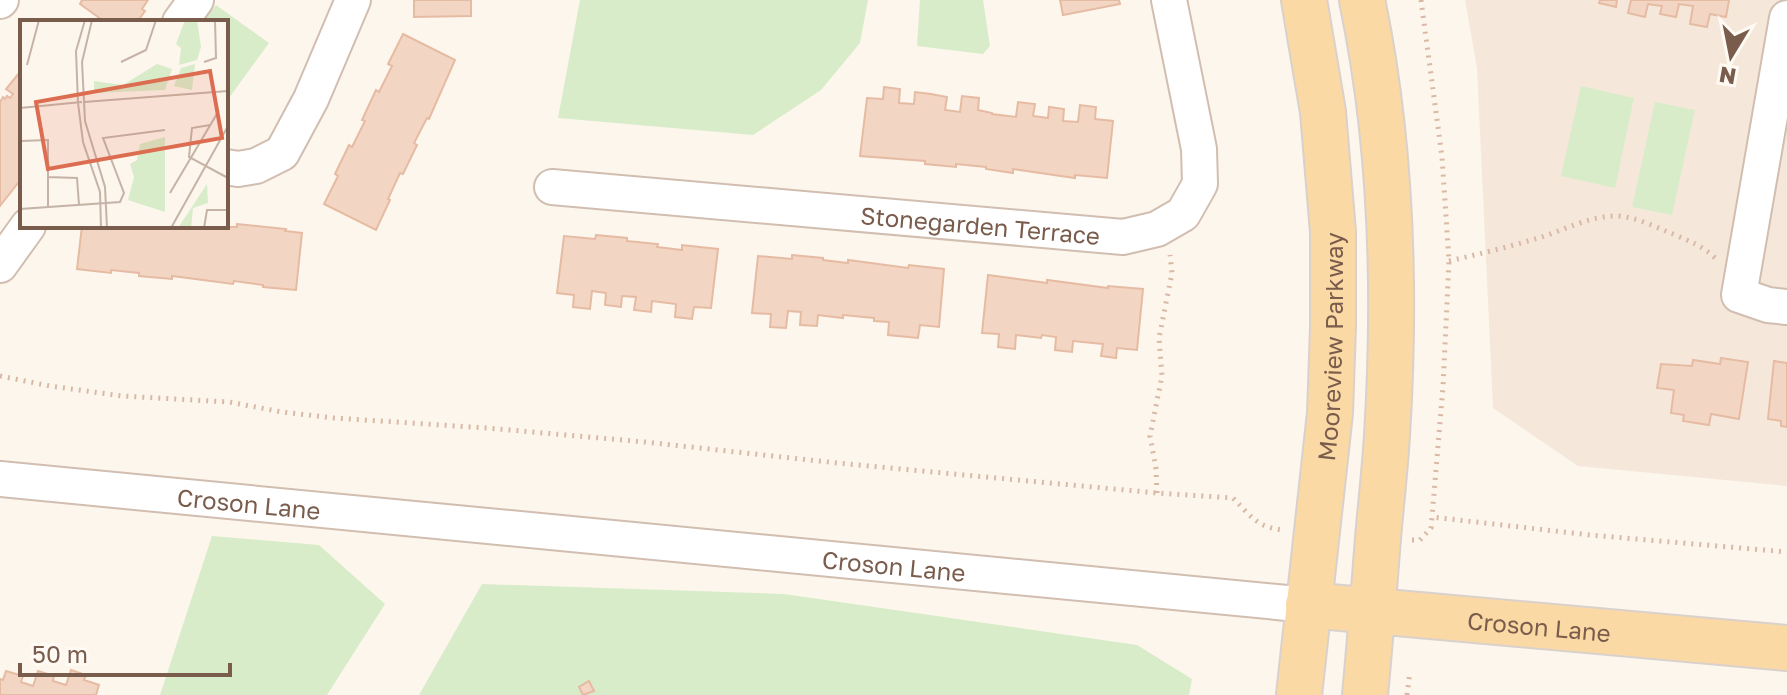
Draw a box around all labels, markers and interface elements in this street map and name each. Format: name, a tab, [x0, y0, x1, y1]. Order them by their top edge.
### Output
north arrow	[1691, 16, 1771, 96]
inset map	[20, 20, 228, 228]
text: N	[1717, 61, 1738, 91]
street label: Stonegarden Terrace	[859, 200, 1101, 249]
street label: Mooreview Parkway	[1310, 232, 1348, 462]
street label: Croson Lane	[176, 482, 322, 524]
street label: Croson Lane	[821, 544, 967, 586]
street label: Croson Lane	[1466, 605, 1612, 647]
scale bar	[20, 627, 230, 677]
text: 50 m	[32, 639, 88, 668]

